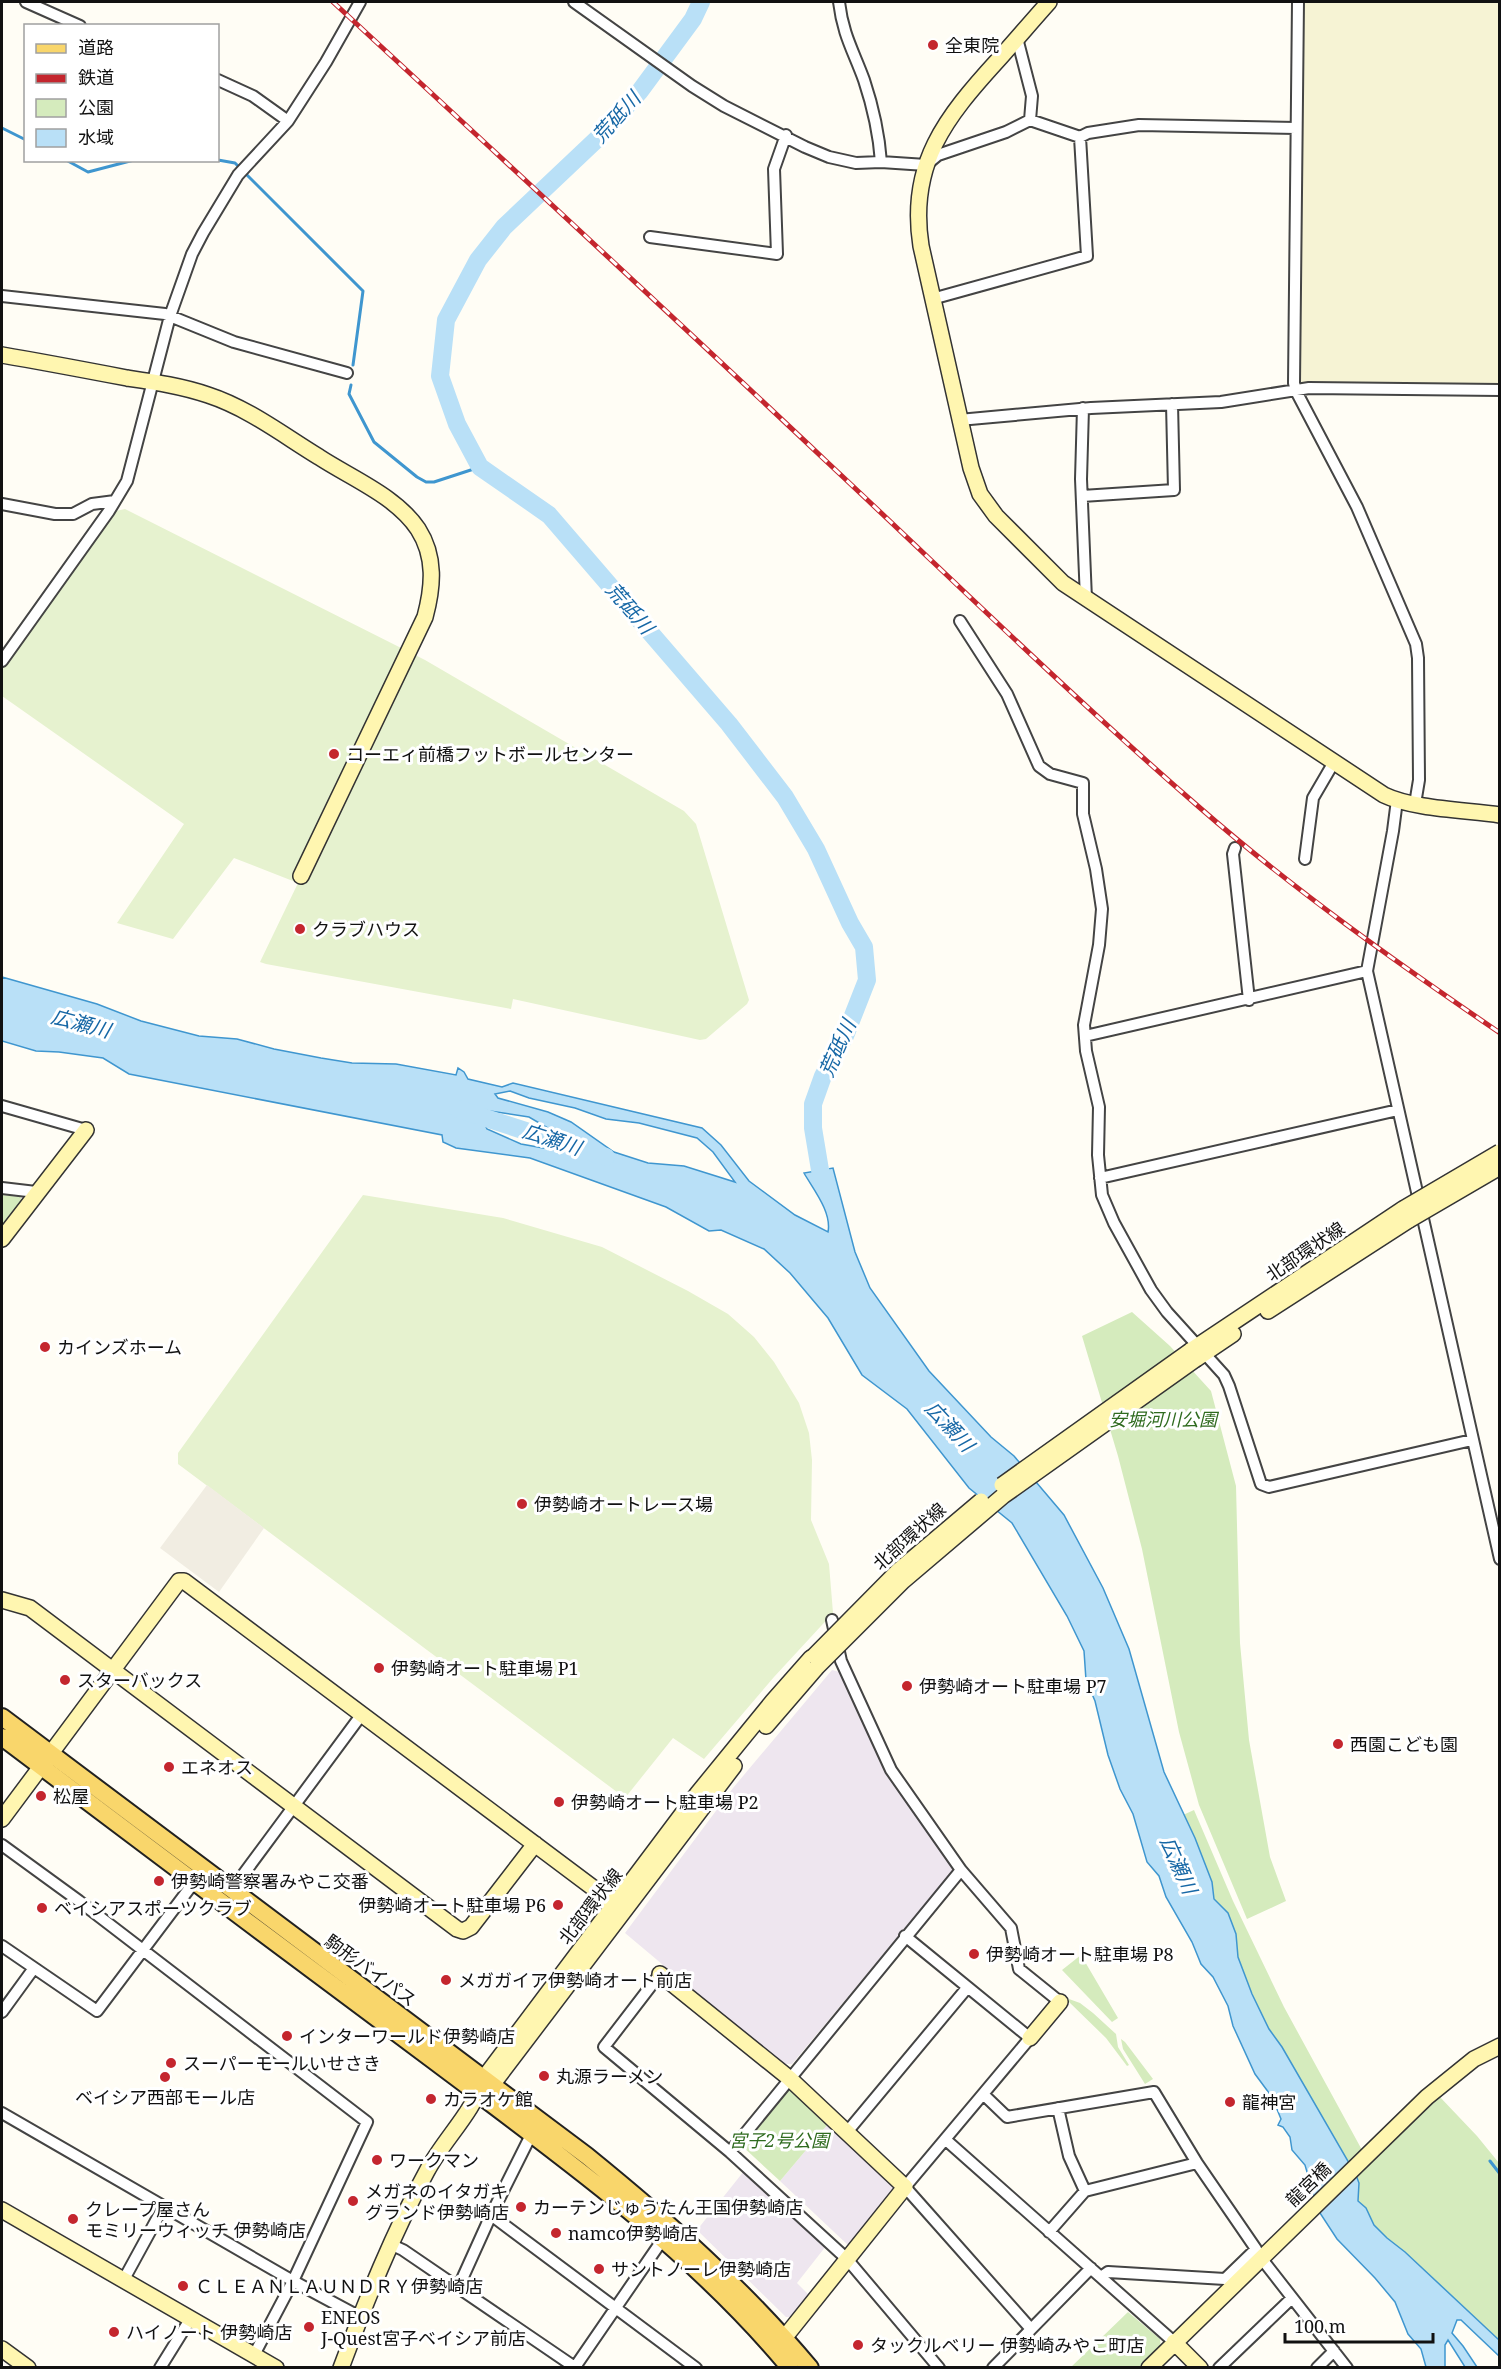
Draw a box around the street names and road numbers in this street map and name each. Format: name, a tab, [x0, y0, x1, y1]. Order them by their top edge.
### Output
street label: 北部環状線	[1261, 1216, 1349, 1286]
street label: 北部環状線	[868, 1497, 950, 1575]
street label: 北部環状線	[553, 1863, 627, 1949]
street label: 駒形バイパス	[320, 1929, 422, 2011]
street label: 龍宮橋	[1280, 2157, 1336, 2211]

